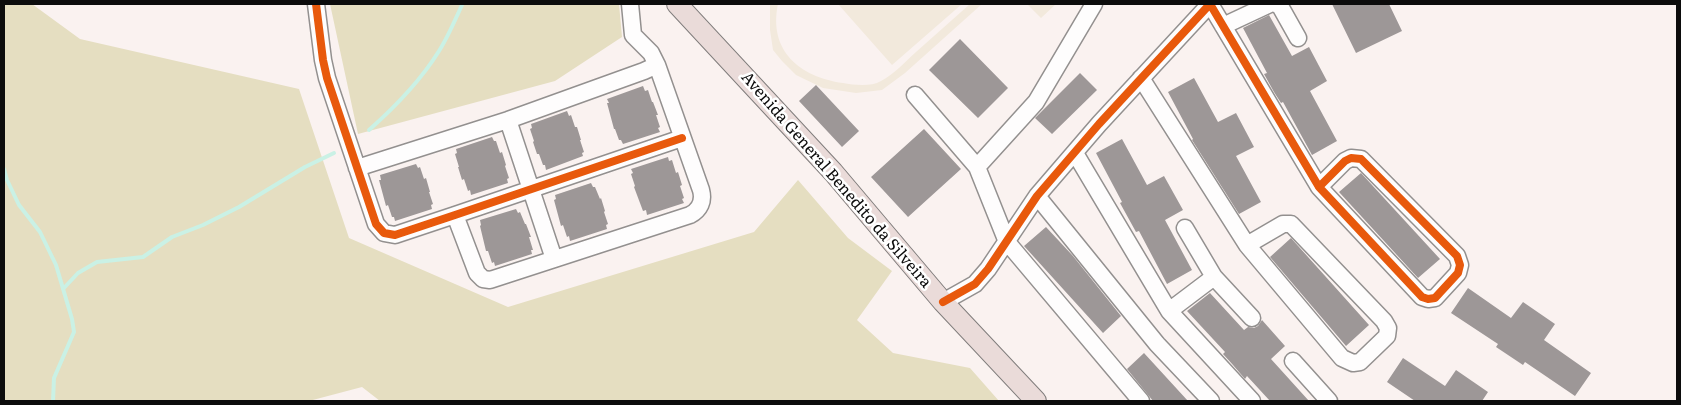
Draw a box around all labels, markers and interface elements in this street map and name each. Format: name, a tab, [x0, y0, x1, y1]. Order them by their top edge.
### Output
street label: Avenida General Benedito da Silveira	[737, 68, 935, 292]

